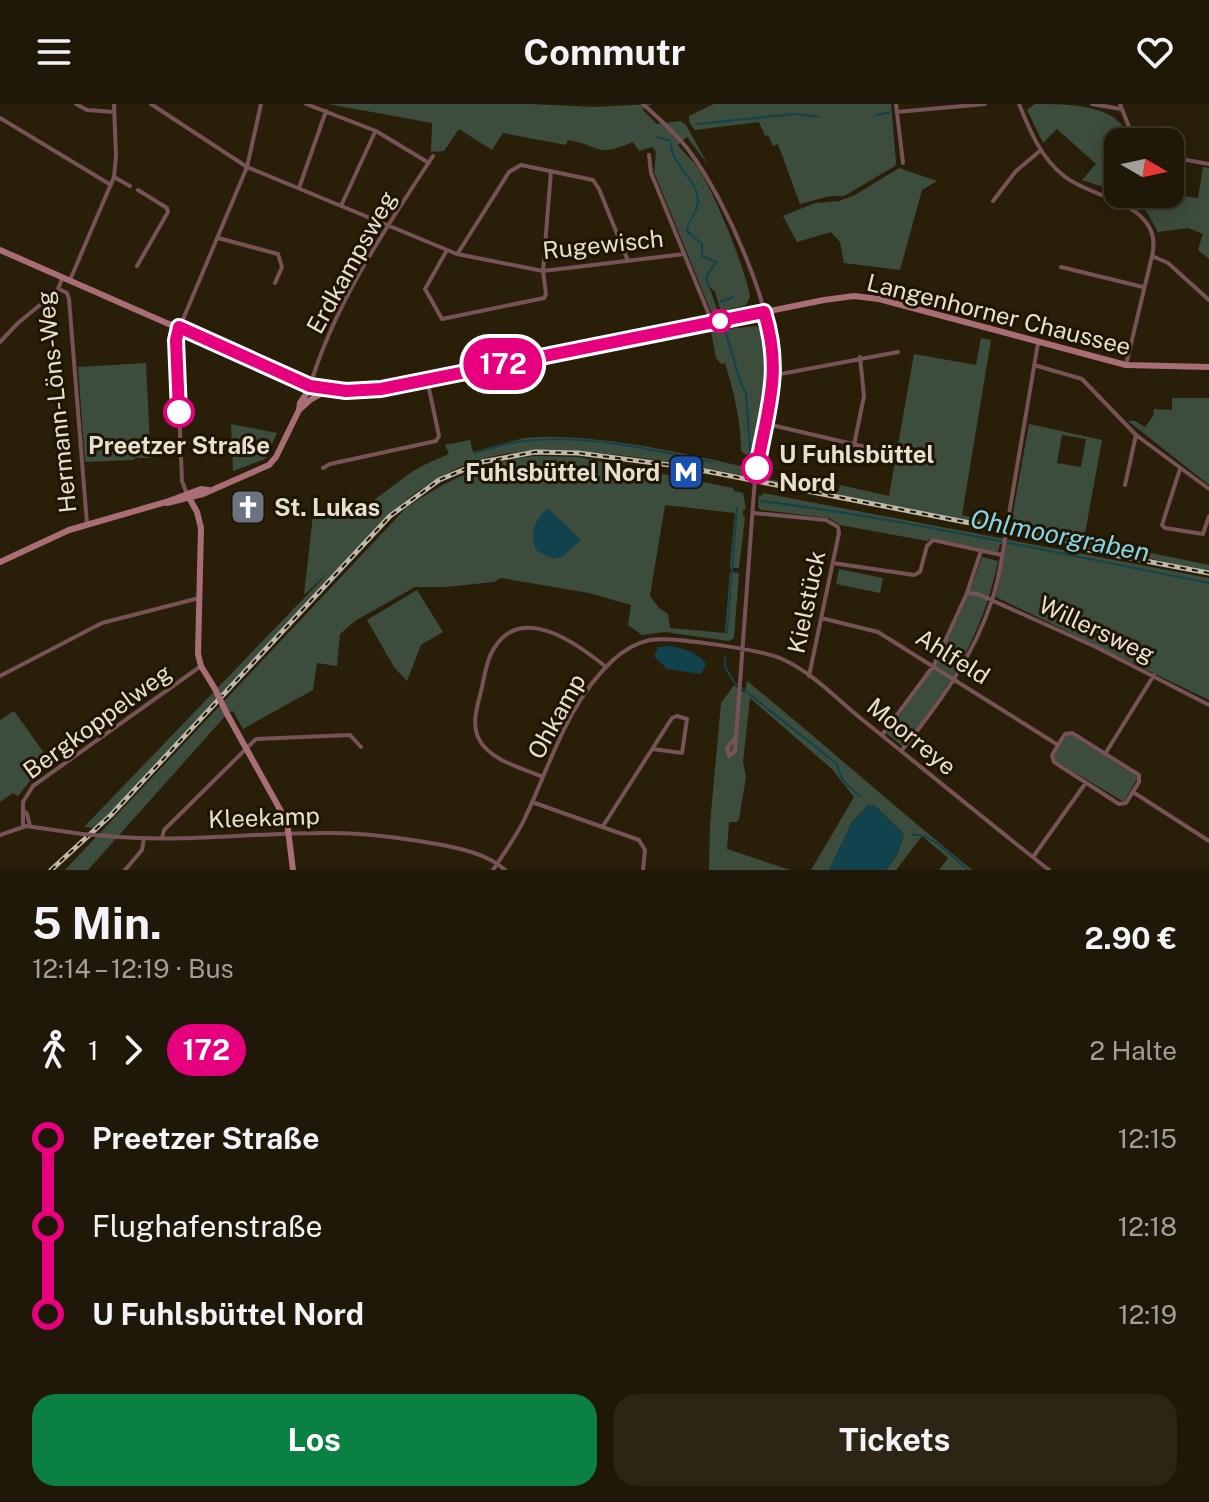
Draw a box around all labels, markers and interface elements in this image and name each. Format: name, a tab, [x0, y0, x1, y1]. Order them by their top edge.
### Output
icon: menu	[32, 30, 76, 74]
icon: heart	[1133, 30, 1177, 74]
text: Commutr	[523, 31, 686, 73]
north arrow	[1104, 128, 1184, 208]
map controls	[1104, 128, 1184, 208]
street label: Erdkampsweg	[300, 186, 402, 338]
street label: Rugewisch	[541, 224, 665, 264]
street label: Langenhorner Chaussee	[864, 268, 1134, 360]
street label: Hermann-Löns-Weg	[30, 290, 82, 514]
unlabelled marker	[709, 310, 731, 332]
line badge: 172	[457, 338, 549, 390]
text: 172	[479, 347, 527, 380]
marker: Preetzer Straße	[164, 397, 194, 427]
place label: Preetzer Straße	[88, 431, 270, 459]
place label: U Fuhlsbüttel Nord	[779, 440, 934, 496]
metro station icon: Fuhlsbüttel Nord	[667, 453, 705, 491]
marker: U Fuhlsbüttel Nord	[742, 453, 772, 483]
place label: Fuhlsbüttel Nord	[465, 458, 660, 486]
church icon: St. Lukas	[229, 488, 267, 526]
place label: St. Lukas	[274, 493, 380, 521]
water label: Ohlmoorgraben	[968, 502, 1152, 568]
street label: Kielstück	[781, 548, 831, 656]
street label: Willersweg	[1035, 590, 1159, 668]
street label: Ahlfeld	[911, 623, 995, 689]
street label: Bergkoppelweg	[18, 658, 176, 784]
street label: Ohkamp	[521, 669, 591, 763]
street label: Moorreye	[862, 692, 962, 780]
street label: Kleekamp	[208, 801, 320, 833]
text: 5 Min.	[32, 897, 162, 949]
text: 2.90 €	[1085, 920, 1177, 956]
text: 12:14 – 12:19 · Bus	[32, 953, 234, 984]
icon: walk	[32, 1028, 76, 1072]
icon: forward	[111, 1028, 155, 1072]
text: 172	[183, 1033, 230, 1066]
text: 1	[88, 1035, 99, 1066]
text: 2 Halte	[1090, 1035, 1177, 1066]
text: Preetzer Straße	[92, 1120, 319, 1156]
text: 12:15	[1118, 1123, 1177, 1154]
text: Flughafenstraße	[92, 1208, 323, 1244]
text: 12:18	[1118, 1211, 1177, 1242]
text: U Fuhlsbüttel Nord	[92, 1296, 364, 1332]
text: 12:19	[1118, 1299, 1177, 1330]
button: Los	[32, 1394, 597, 1486]
button: Tickets	[613, 1394, 1177, 1486]

